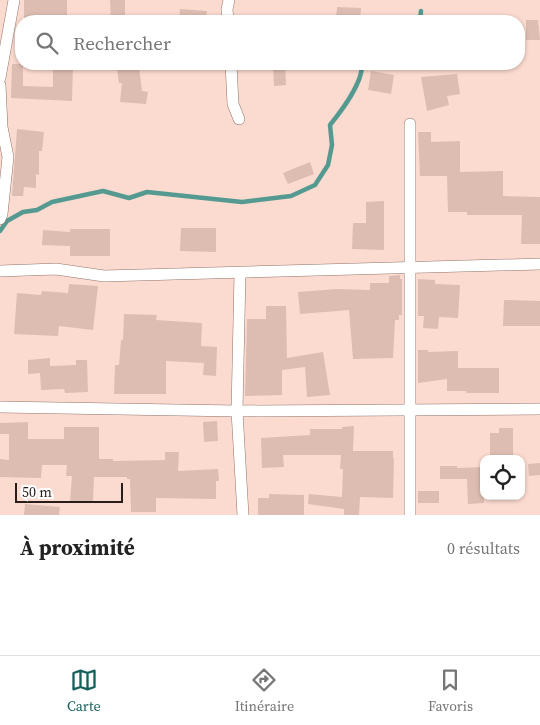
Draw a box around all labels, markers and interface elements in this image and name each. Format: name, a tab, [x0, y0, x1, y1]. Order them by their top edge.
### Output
search box	[15, 15, 525, 70]
icon: search	[33, 29, 61, 57]
text: Rechercher	[73, 30, 171, 56]
map controls	[480, 455, 525, 500]
button: locate	[480, 455, 525, 500]
scale bar	[15, 480, 122, 503]
text: 50 m	[22, 482, 52, 502]
text: À proximité	[20, 533, 135, 562]
text: 0 résultats	[447, 537, 520, 559]
tab: Carte	[67, 666, 101, 716]
tab: Itinéraire	[235, 666, 294, 716]
tab: Favoris	[428, 666, 473, 716]

